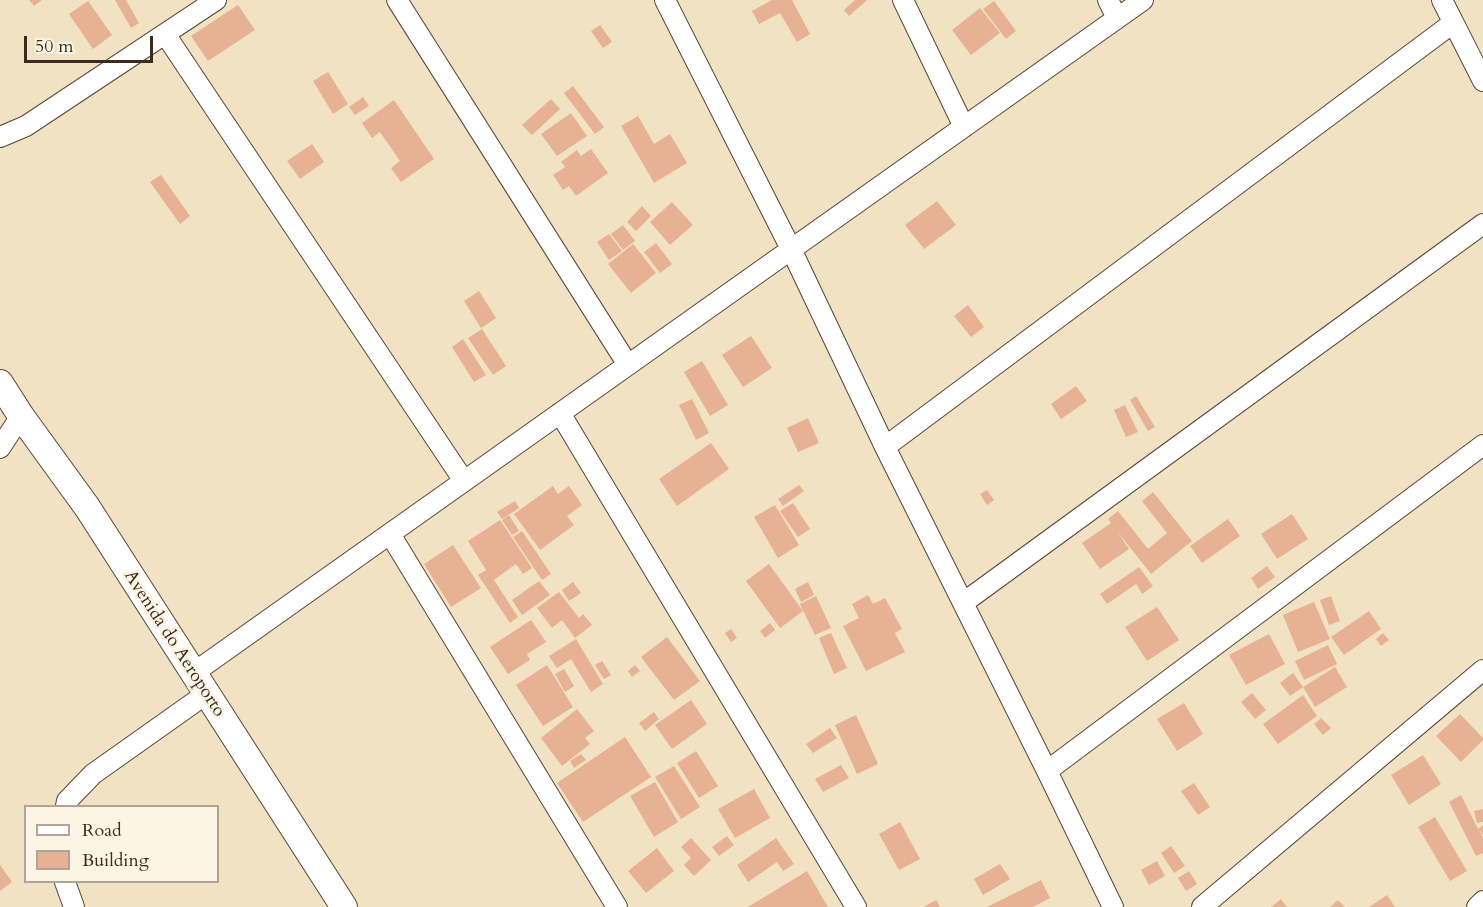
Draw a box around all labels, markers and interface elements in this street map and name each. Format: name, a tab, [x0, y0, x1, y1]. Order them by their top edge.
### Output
scale bar	[27, 24, 156, 62]
text: 50 m	[35, 34, 74, 59]
street label: Avenida do Aeroporto	[119, 567, 229, 721]
legend	[24, 805, 219, 883]
text: Road	[82, 818, 122, 843]
text: Building	[82, 848, 149, 873]

